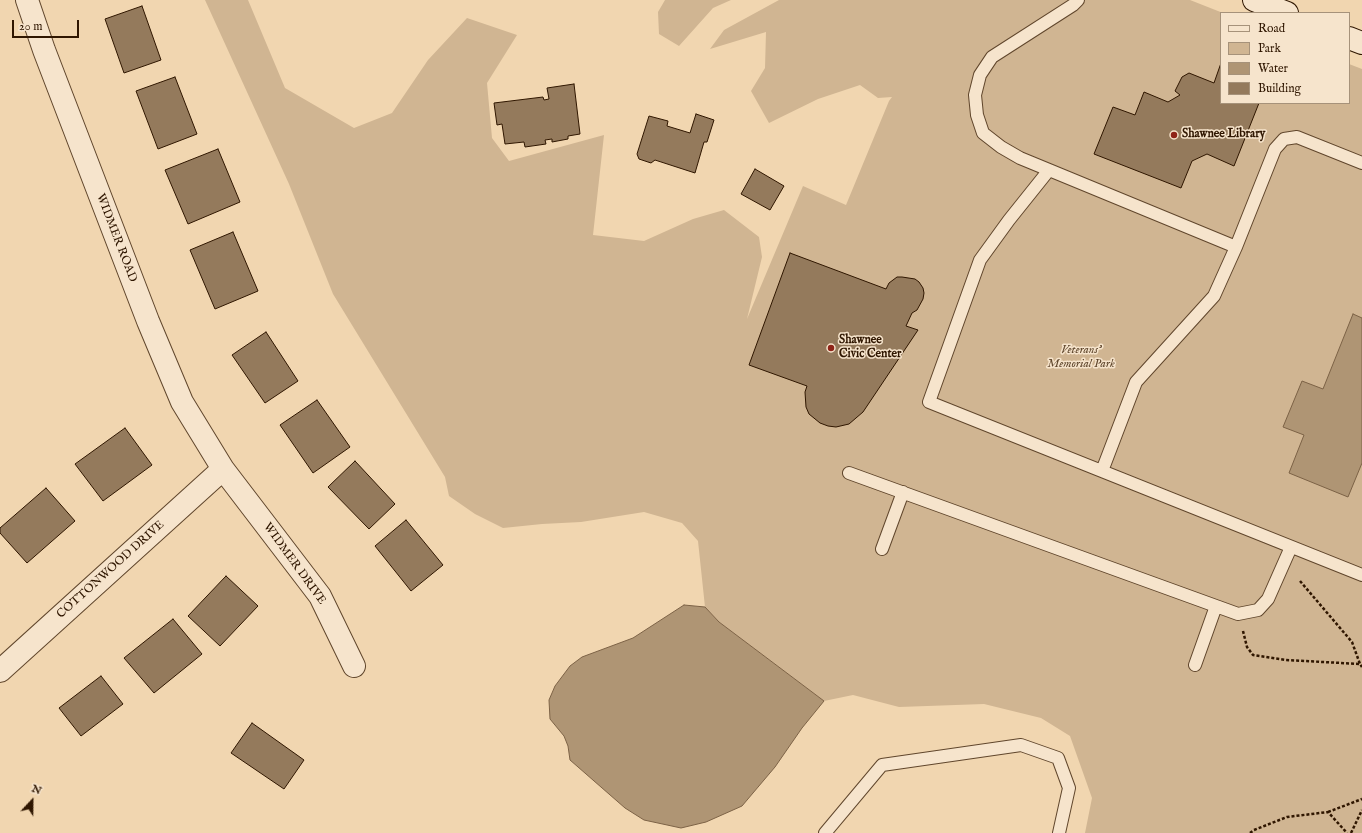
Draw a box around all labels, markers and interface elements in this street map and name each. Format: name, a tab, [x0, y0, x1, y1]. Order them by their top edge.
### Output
scale bar	[14, 12, 81, 38]
legend	[1220, 12, 1350, 104]
text: 20 m	[19, 19, 42, 34]
text: Road	[1258, 21, 1285, 36]
text: Park	[1258, 41, 1281, 56]
text: Water	[1258, 61, 1288, 76]
text: Building	[1258, 81, 1301, 96]
place label: Shawnee Library	[1182, 128, 1265, 142]
marker: Shawnee Library	[1169, 130, 1179, 140]
street label: WIDMER ROAD	[92, 192, 140, 284]
place label: Shawnee Civic Center	[839, 334, 901, 362]
marker: Shawnee Civic Center	[826, 343, 836, 353]
park label: Veterans' Memorial Park	[1047, 344, 1115, 372]
street label: COTTONWOOD DRIVE	[54, 518, 168, 622]
street label: WIDMER DRIVE	[260, 520, 328, 608]
north arrow	[12, 781, 52, 821]
text: N	[29, 782, 44, 798]

